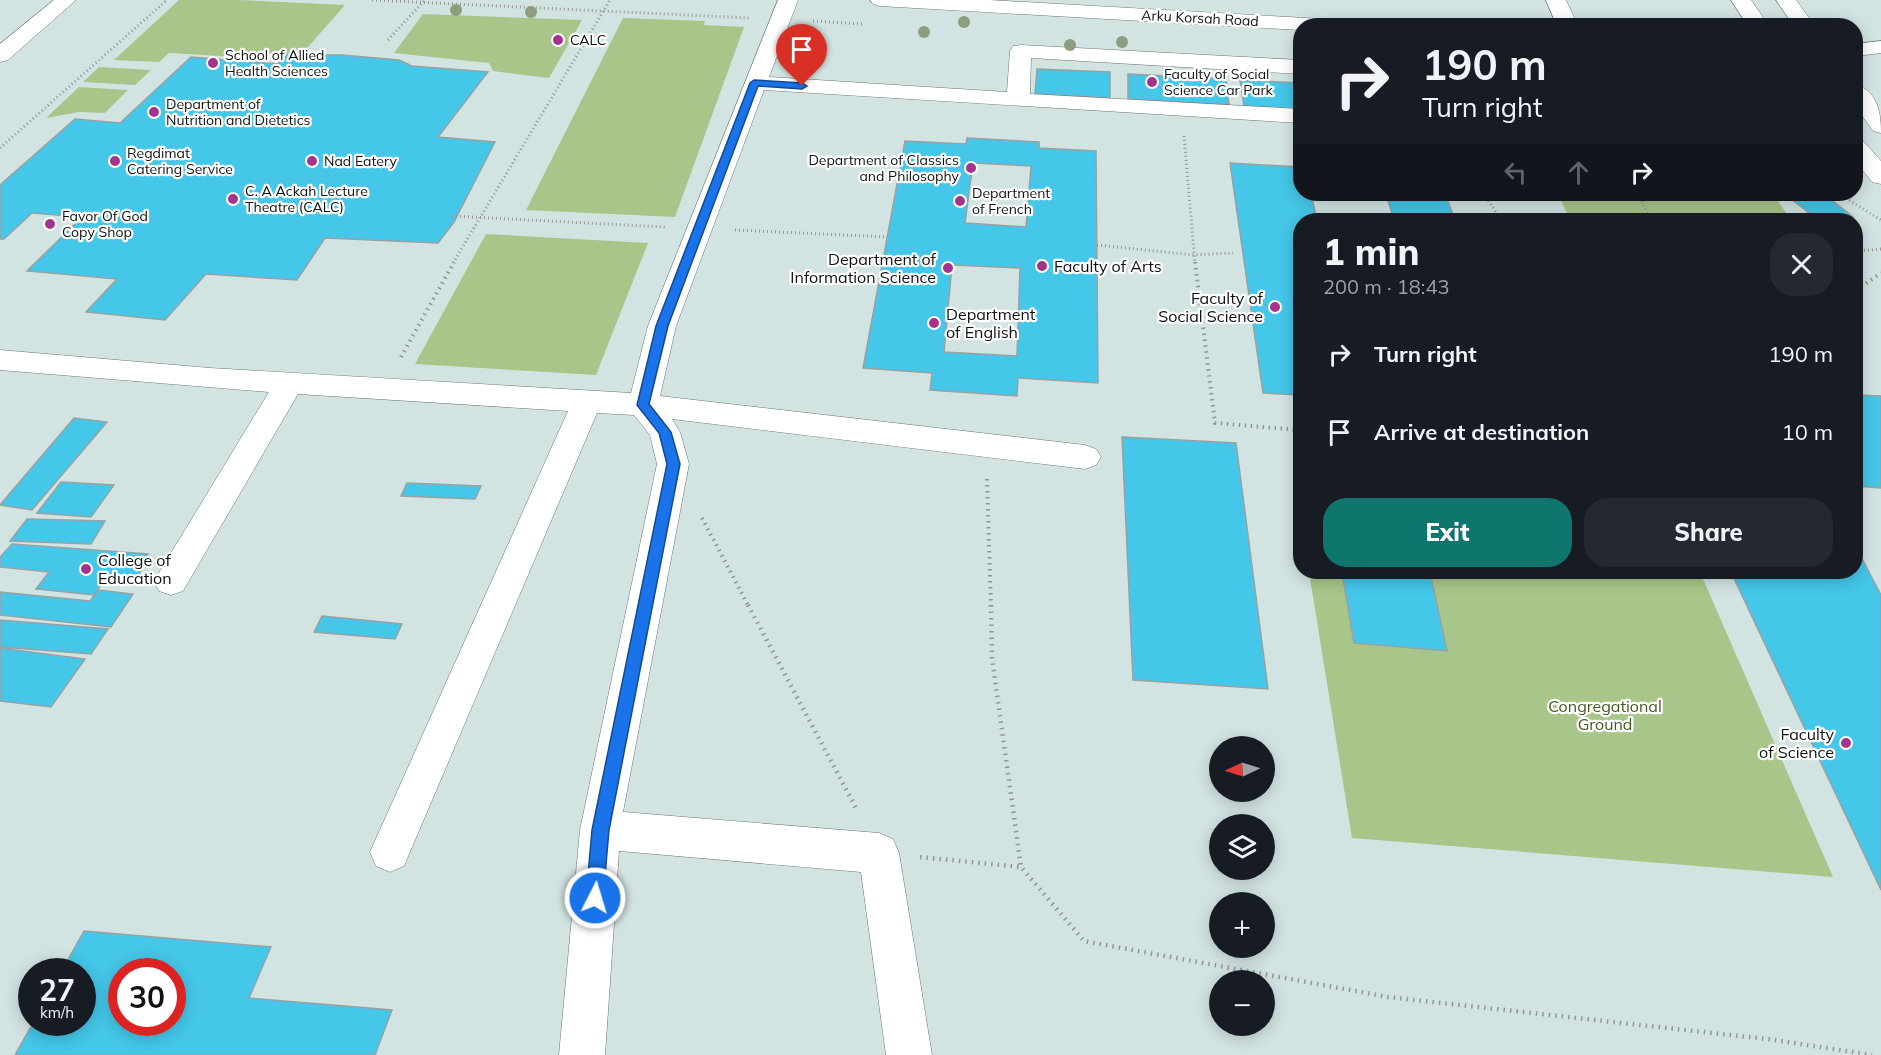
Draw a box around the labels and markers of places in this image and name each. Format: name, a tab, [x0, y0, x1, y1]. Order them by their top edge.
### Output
pin	[776, 24, 827, 86]
place label: CALC	[570, 31, 606, 49]
marker: CALC	[551, 33, 565, 47]
place label: School of Allied Health Sciences	[225, 46, 328, 80]
marker: School of Allied Health Sciences	[206, 56, 220, 70]
place label: Faculty of Social Science Car Park	[1164, 65, 1274, 99]
marker: Faculty of Social Science Car Park	[1145, 75, 1159, 89]
place label: Department of Nutrition and Dietetics	[166, 95, 311, 129]
marker: Department of Nutrition and Dietetics	[147, 105, 161, 119]
place label: Regdimat Catering Service	[127, 144, 233, 178]
place label: Department of Classics and Philosophy	[808, 151, 960, 185]
place label: Nad Eatery	[324, 152, 397, 170]
marker: Regdimat Catering Service	[108, 154, 122, 168]
marker: Nad Eatery	[305, 154, 319, 168]
marker: Department of Classics and Philosophy	[964, 161, 978, 175]
place label: C. A Ackah Lecture Theatre (CALC)	[245, 182, 368, 216]
place label: Department of French	[972, 184, 1050, 218]
marker: C. A Ackah Lecture Theatre (CALC)	[226, 192, 240, 206]
marker: Department of French	[953, 194, 967, 208]
place label: Favor Of God Copy Shop	[62, 207, 148, 241]
marker: Favor Of God Copy Shop	[43, 217, 57, 231]
place label: Department of Information Science	[790, 249, 937, 287]
place label: Faculty of Arts	[1054, 256, 1162, 276]
marker: Faculty of Arts	[1035, 259, 1049, 273]
marker: Department of Information Science	[941, 261, 955, 275]
place label: Faculty of Social Science	[1158, 288, 1264, 326]
marker: Faculty of Social Science	[1268, 300, 1282, 314]
place label: Department of English	[946, 304, 1036, 342]
marker: Department of English	[927, 316, 941, 330]
place label: College of Education	[98, 550, 172, 588]
marker: College of Education	[79, 562, 93, 576]
place label: Faculty of Science	[1759, 724, 1834, 762]
marker: Faculty of Science	[1839, 736, 1853, 750]

